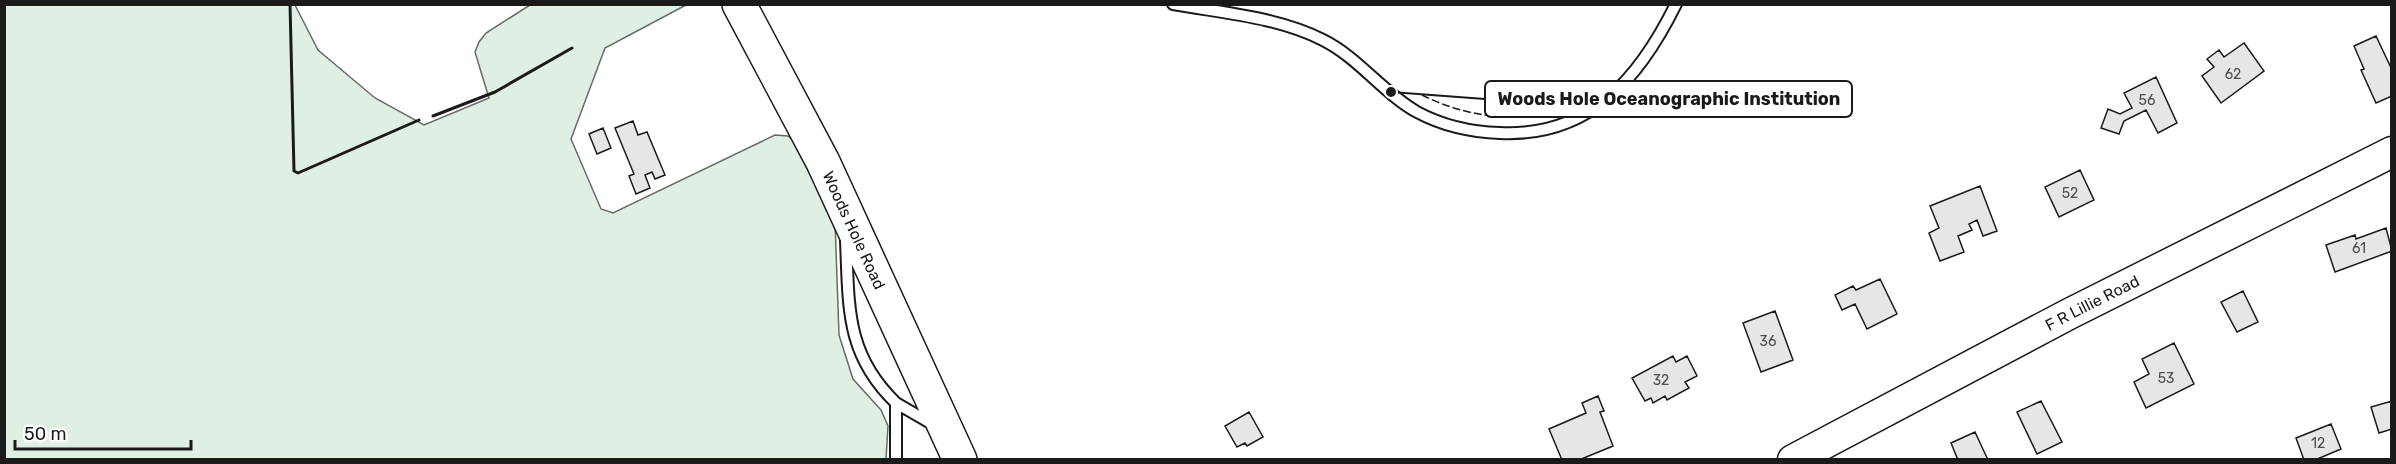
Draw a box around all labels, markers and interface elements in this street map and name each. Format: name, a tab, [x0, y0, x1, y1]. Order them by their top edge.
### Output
house number: 62	[2225, 66, 2241, 83]
callout: Woods Hole Oceanographic Institution	[1485, 81, 1852, 117]
text: Woods Hole Oceanographic Institution	[1498, 88, 1840, 110]
house number: 56	[2139, 92, 2155, 109]
street label: Woods Hole Road	[819, 168, 889, 292]
house number: 52	[2062, 185, 2078, 202]
house number: 61	[2352, 240, 2366, 257]
street label: F R Lillie Road	[2042, 271, 2142, 335]
house number: 36	[1760, 333, 1776, 350]
house number: 53	[2158, 370, 2174, 387]
house number: 32	[1653, 372, 1669, 389]
scale bar	[15, 413, 190, 451]
text: 50 m	[24, 423, 67, 445]
house number: 12	[2311, 435, 2325, 452]

